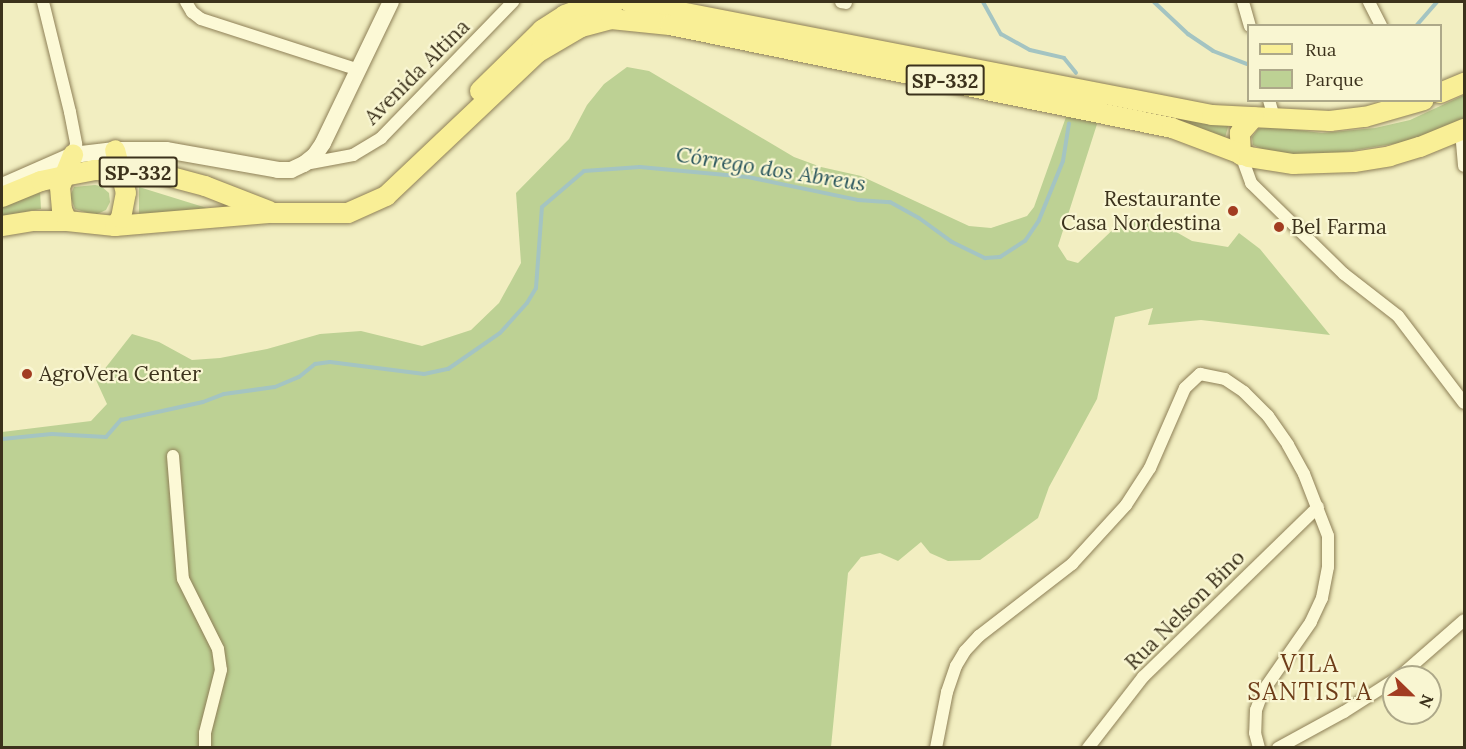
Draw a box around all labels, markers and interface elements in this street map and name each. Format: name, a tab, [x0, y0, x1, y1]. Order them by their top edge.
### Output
street label: Avenida Altina	[359, 14, 475, 130]
legend	[1247, 24, 1442, 102]
text: Rua	[1305, 38, 1336, 61]
road number: SP-332	[904, 63, 986, 97]
text: Parque	[1305, 68, 1364, 91]
water label: Córrego dos Abreus	[674, 141, 868, 197]
road number: SP-332	[98, 155, 178, 189]
place label: Restaurante Casa Nordestina	[1061, 186, 1221, 236]
marker: Restaurante Casa Nordestina	[1226, 204, 1240, 218]
place label: Bel Farma	[1291, 214, 1387, 240]
marker: Bel Farma	[1272, 220, 1286, 234]
place label: AgroVera Center	[39, 361, 201, 387]
marker: AgroVera Center	[20, 367, 34, 381]
street label: Rua Nelson Bino	[1120, 545, 1250, 675]
district label: VILA SANTISTA	[1247, 650, 1373, 706]
north arrow	[1382, 665, 1442, 725]
text: N	[1415, 692, 1438, 711]

